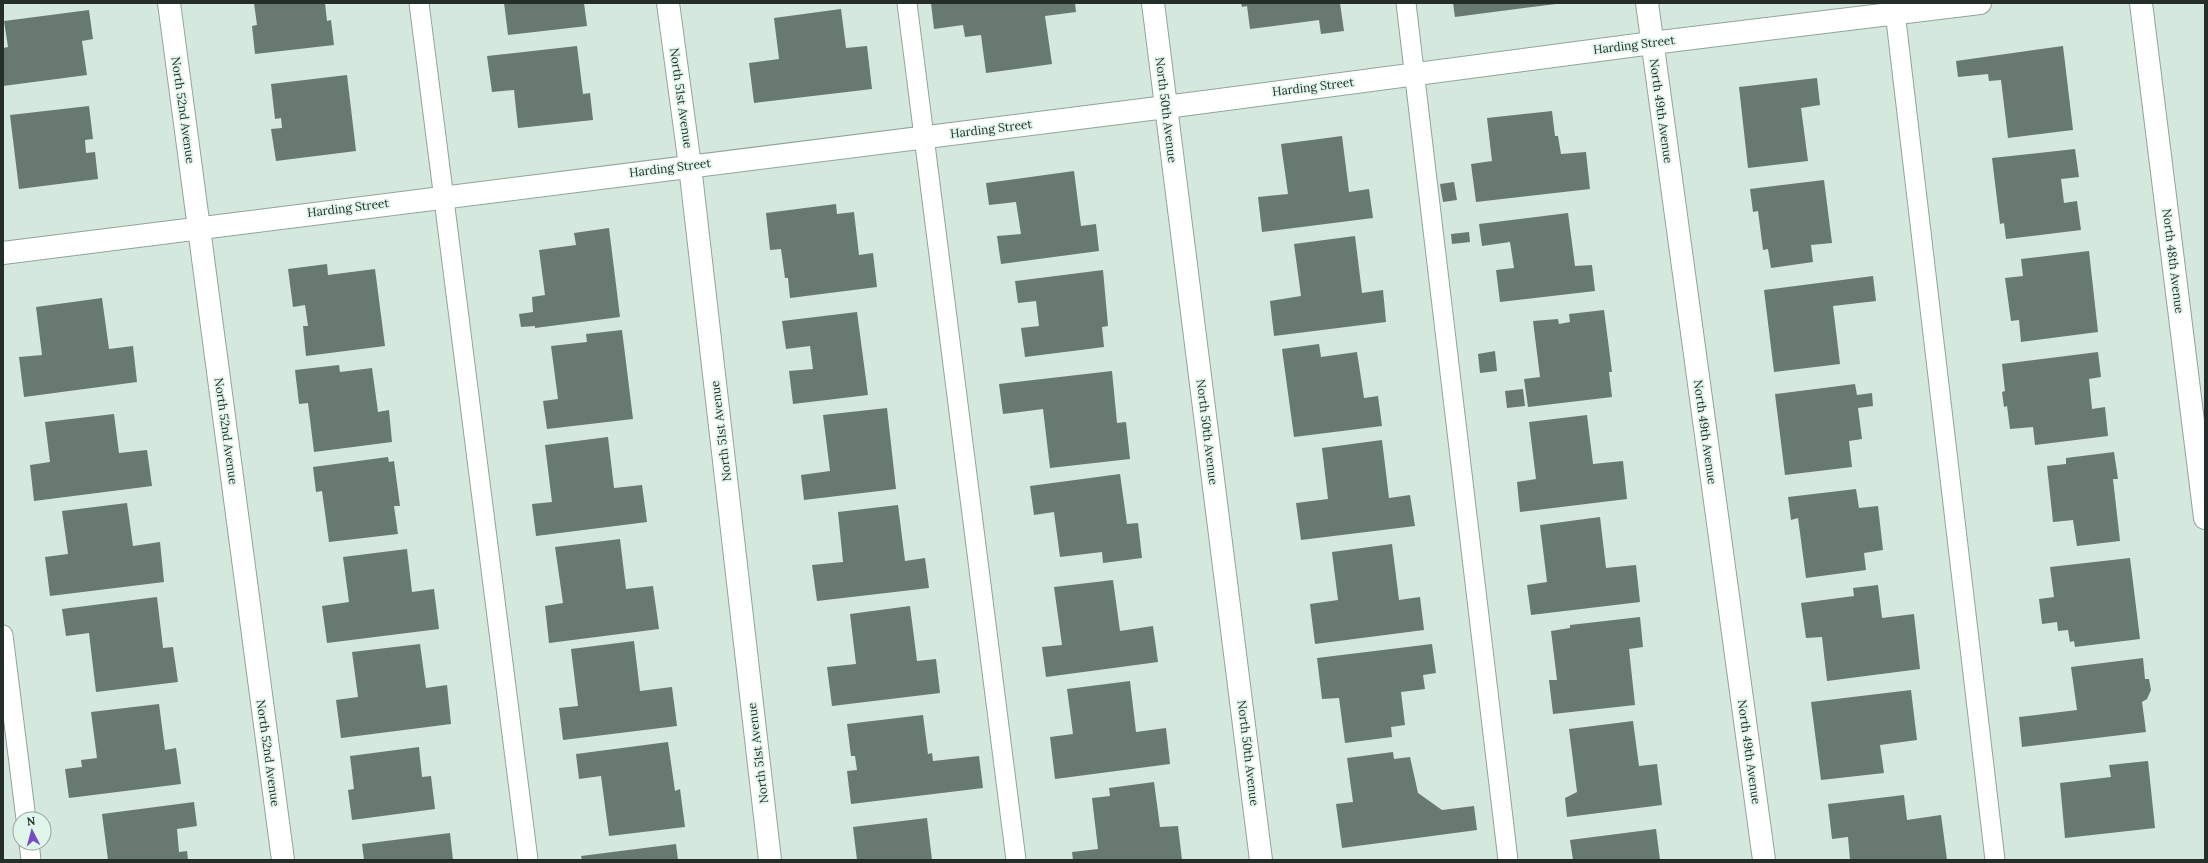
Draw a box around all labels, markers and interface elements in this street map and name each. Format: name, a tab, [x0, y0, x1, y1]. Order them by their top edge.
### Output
street label: Harding Street	[1592, 32, 1676, 57]
street label: North 51st Avenue	[667, 47, 696, 150]
street label: North 52nd Avenue	[169, 56, 198, 165]
street label: North 50th Avenue	[1153, 56, 1180, 164]
street label: North 49th Avenue	[1647, 58, 1676, 165]
street label: Harding Street	[1271, 74, 1355, 99]
street label: Harding Street	[949, 116, 1033, 141]
street label: Harding Street	[628, 155, 712, 180]
street label: Harding Street	[306, 195, 390, 220]
street label: North 48th Avenue	[2160, 208, 2187, 315]
street label: North 52nd Avenue	[212, 377, 241, 486]
street label: North 50th Avenue	[1194, 378, 1221, 486]
street label: North 51st Avenue	[707, 379, 734, 482]
street label: North 49th Avenue	[1691, 379, 1720, 486]
street label: North 52nd Avenue	[254, 699, 283, 808]
street label: North 50th Avenue	[1235, 699, 1262, 807]
street label: North 49th Avenue	[1735, 699, 1764, 806]
street label: North 51st Avenue	[744, 701, 771, 804]
north arrow	[12, 811, 52, 851]
text: N	[26, 814, 36, 828]

